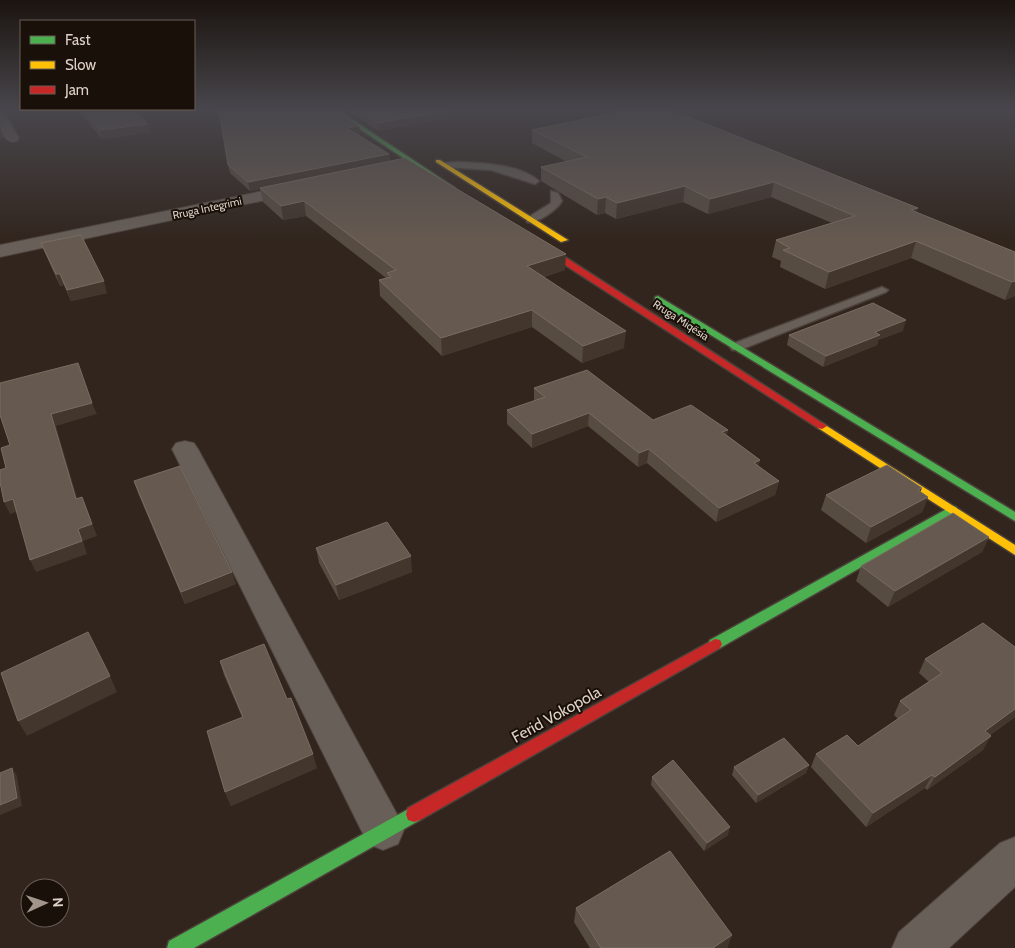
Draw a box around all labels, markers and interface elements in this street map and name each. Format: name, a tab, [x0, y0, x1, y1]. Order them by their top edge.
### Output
legend	[20, 20, 195, 110]
text: Fast	[65, 31, 90, 49]
text: Slow	[65, 56, 96, 74]
text: Jam	[64, 81, 89, 99]
street label: Rruga Integrimi	[171, 194, 243, 222]
street label: Rruga Miqësia	[650, 297, 712, 344]
street label: Ferid Vokopola	[508, 682, 604, 747]
north arrow	[20, 878, 70, 928]
text: N	[49, 897, 67, 908]

